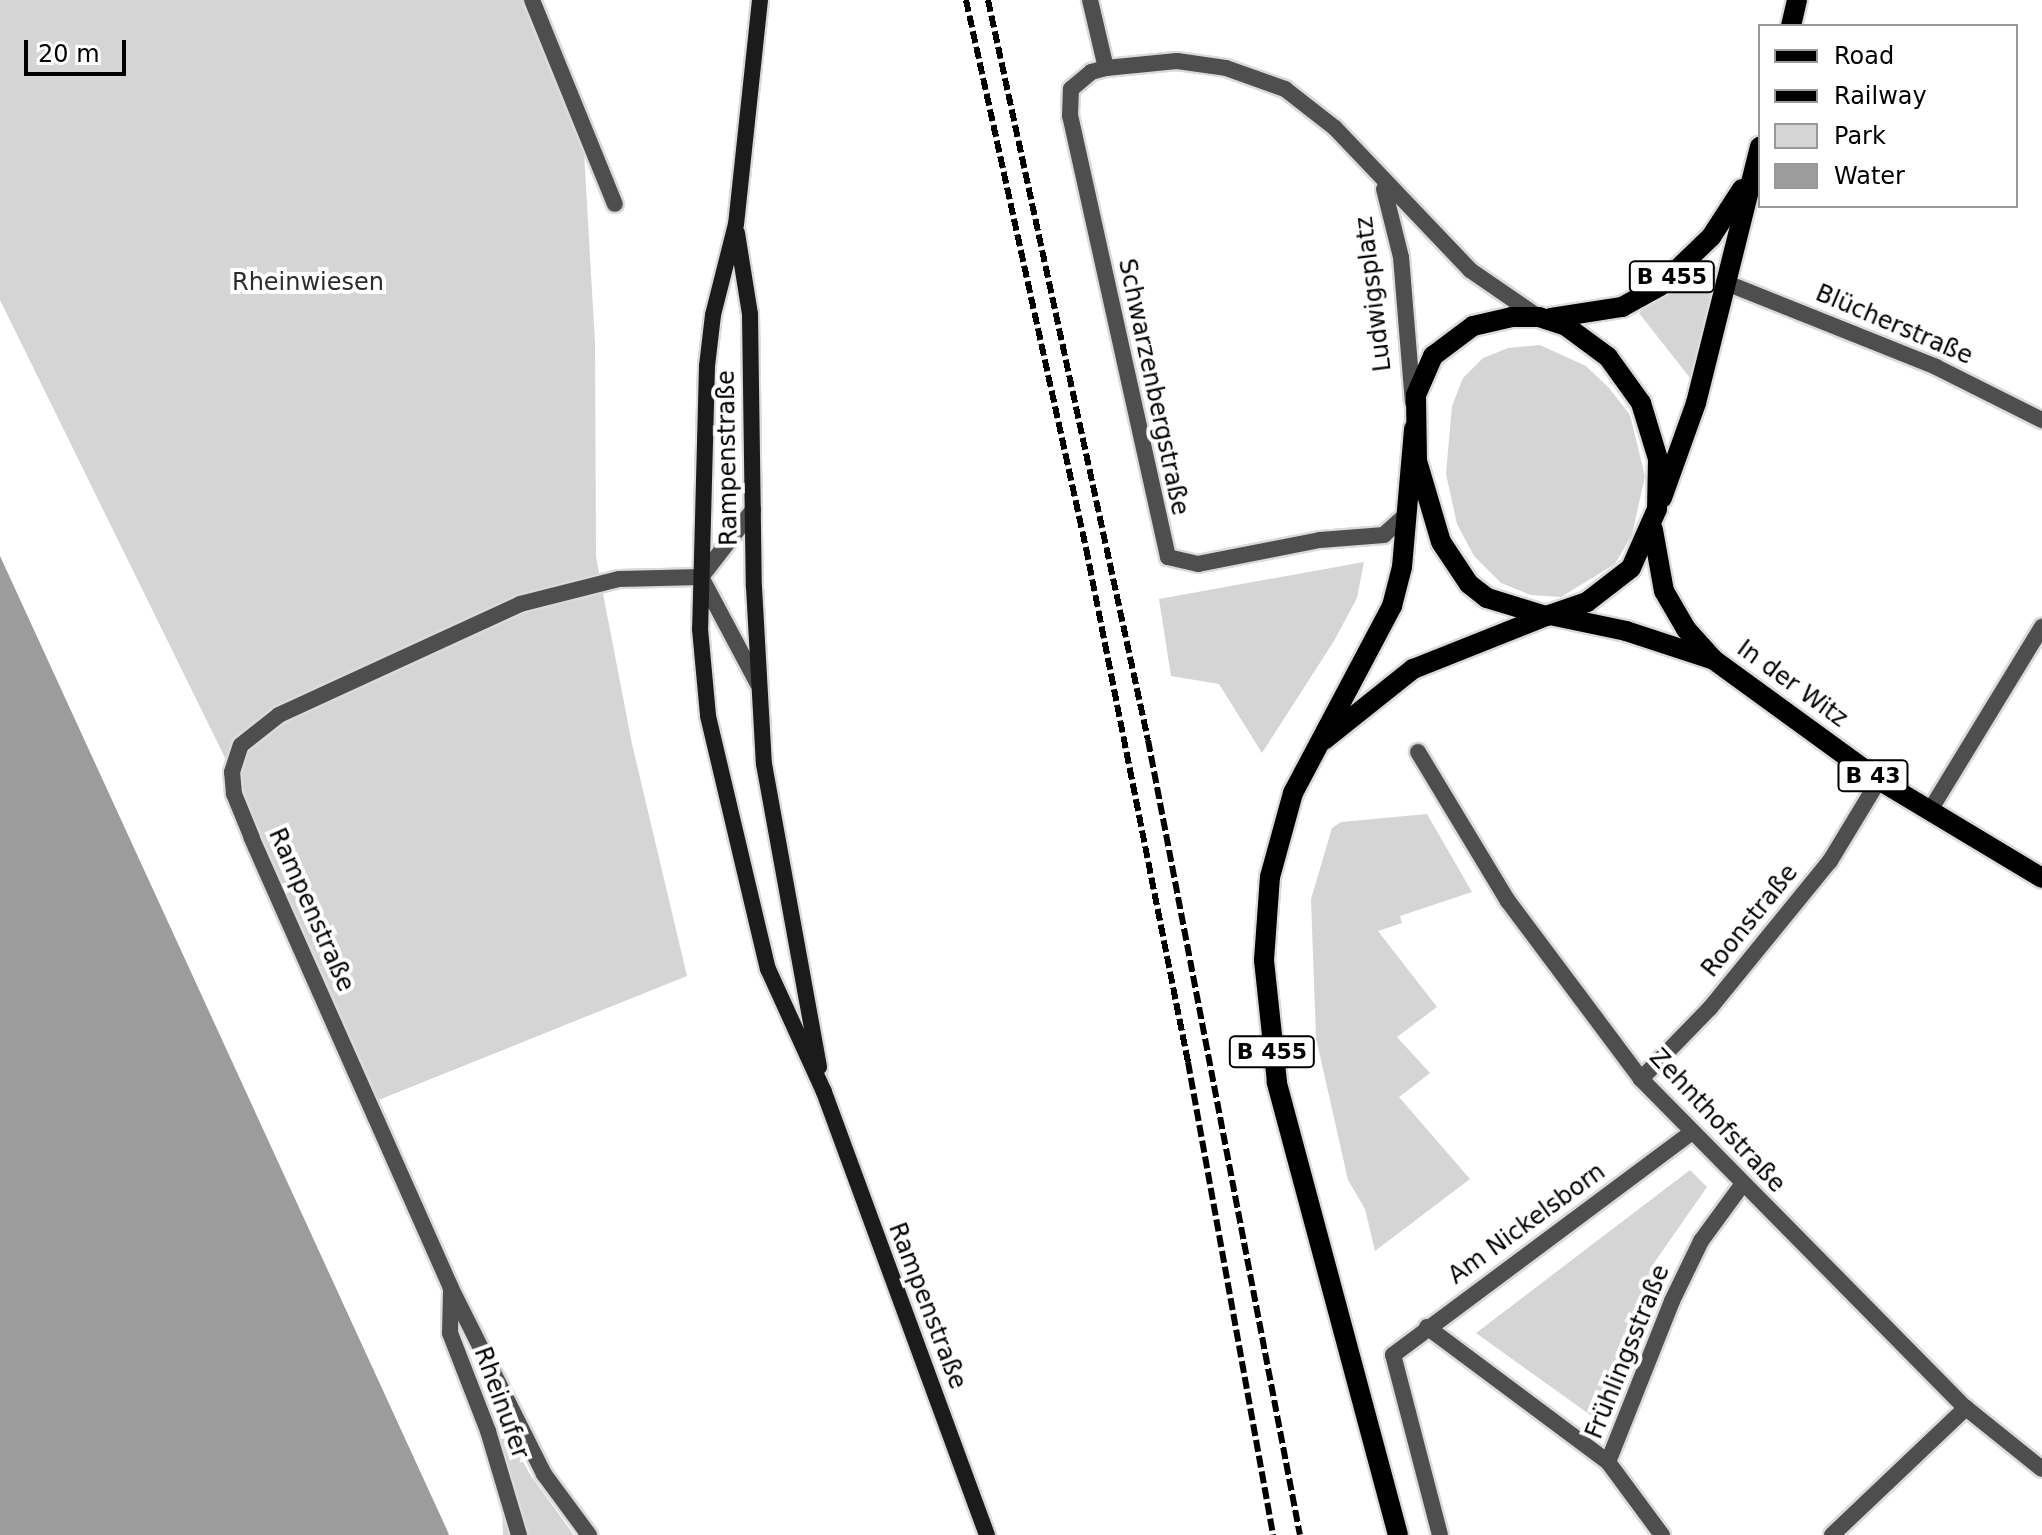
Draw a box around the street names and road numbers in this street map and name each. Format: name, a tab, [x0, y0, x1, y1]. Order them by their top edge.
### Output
street label: Ludwigsplatz	[1350, 215, 1398, 373]
street label: Schwarzenbergstraße	[1112, 256, 1194, 518]
road number: B 455	[1628, 259, 1716, 295]
street label: Blücherstraße	[1811, 279, 1977, 371]
street label: Rampenstraße	[712, 370, 744, 546]
street label: In der Witz	[1731, 634, 1853, 734]
road number: B 43	[1837, 758, 1909, 794]
street label: Rampenstraße	[262, 824, 360, 996]
street label: Roonstraße	[1696, 859, 1804, 983]
road number: B 455	[1228, 1034, 1316, 1070]
street label: Zehnthofstraße	[1643, 1043, 1791, 1199]
street label: Am Nickelsborn	[1443, 1157, 1611, 1291]
street label: Rampenstraße	[882, 1219, 972, 1393]
street label: Frühlingsstraße	[1580, 1261, 1676, 1443]
street label: Rheinufer	[467, 1343, 535, 1463]

